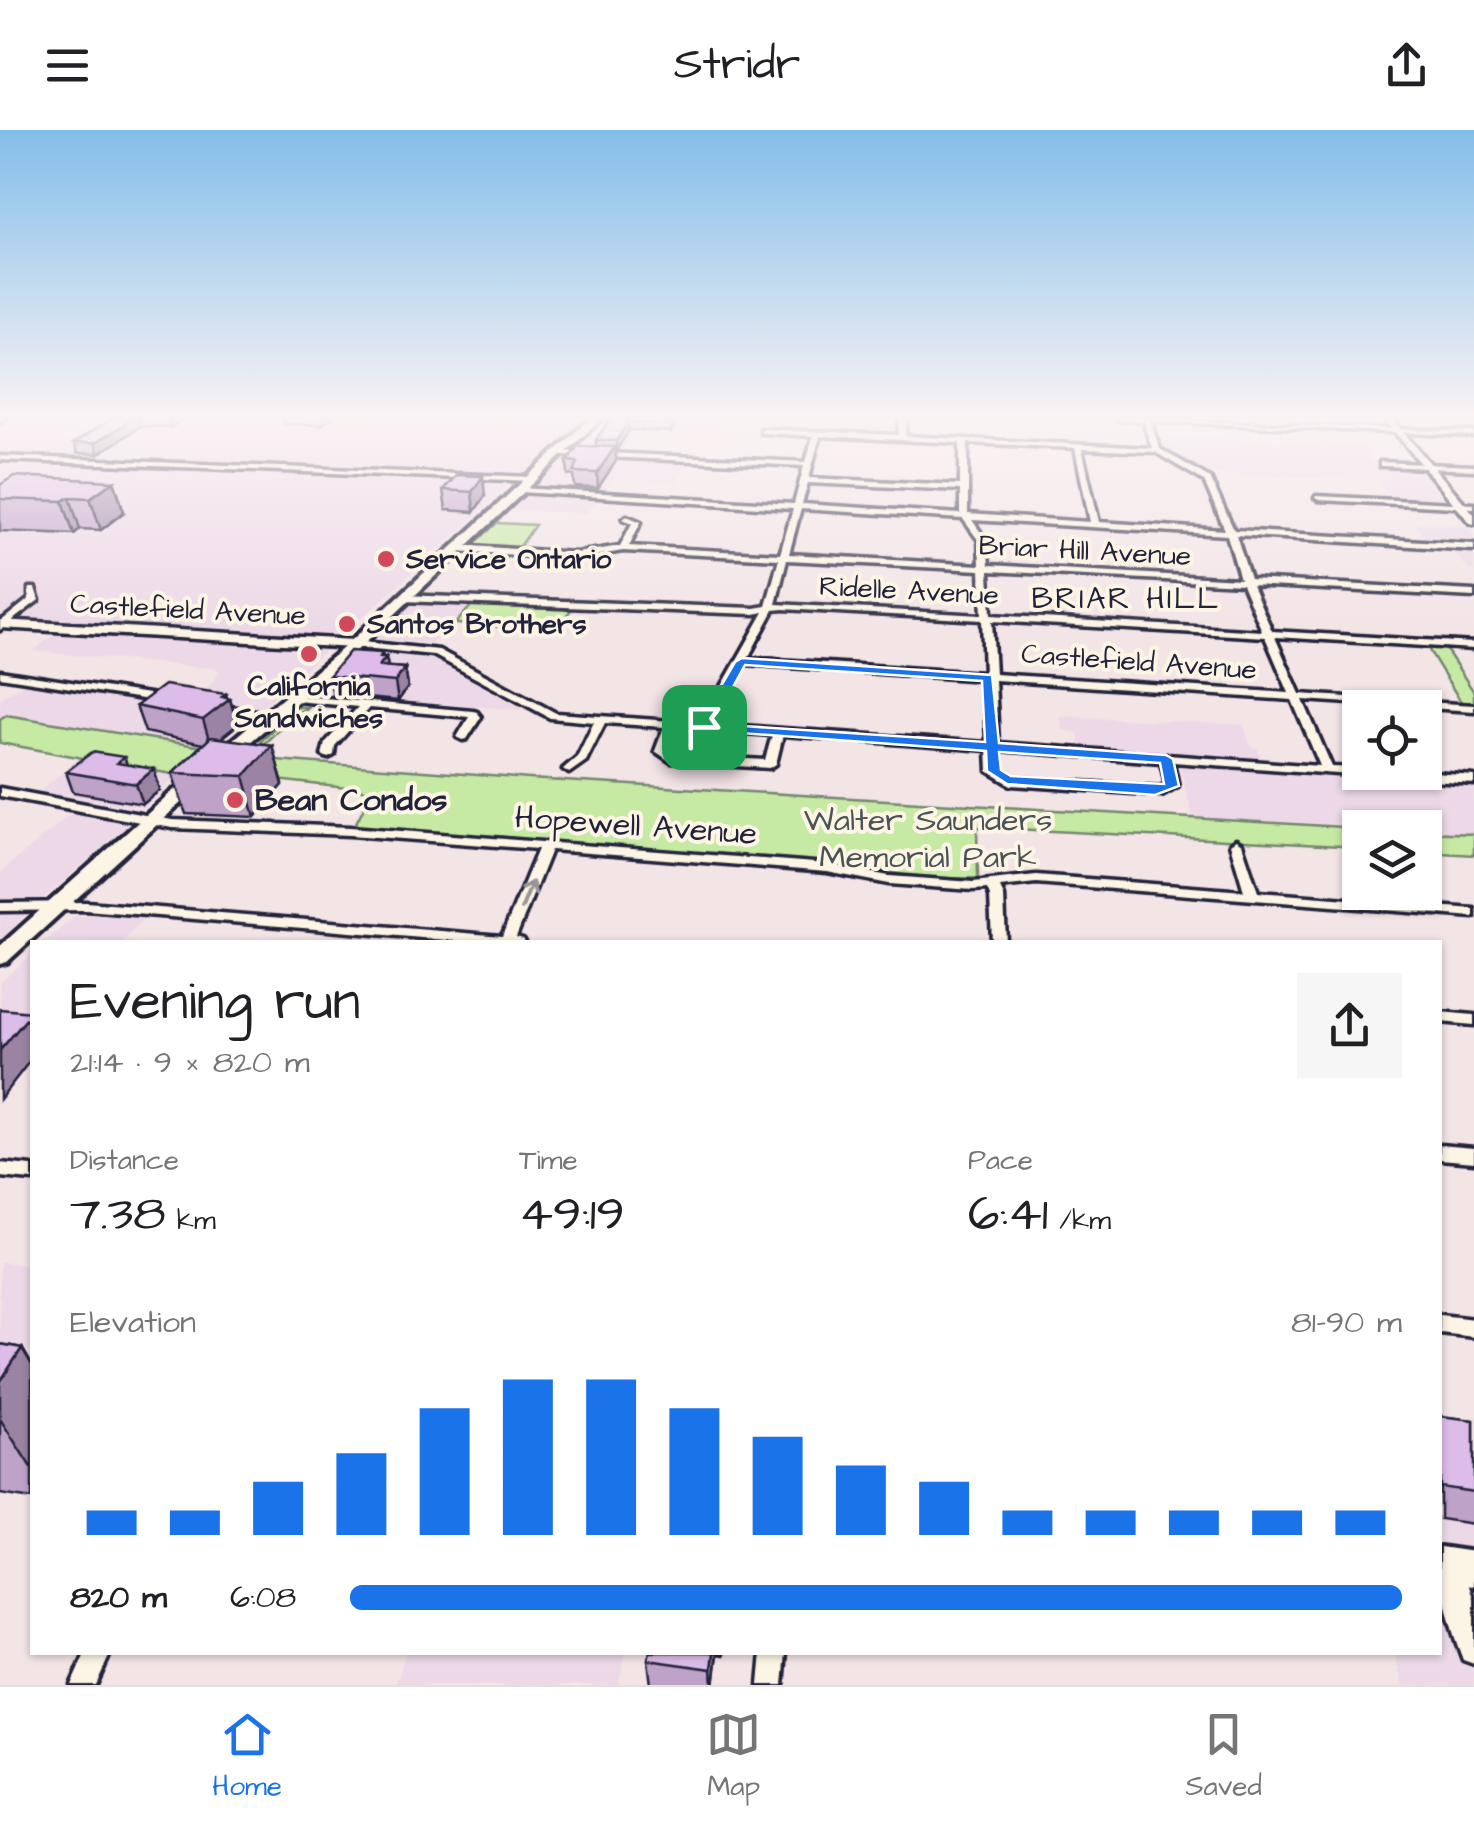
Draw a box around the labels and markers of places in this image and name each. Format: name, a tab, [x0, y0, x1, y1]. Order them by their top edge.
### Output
place label: Service Ontario	[405, 540, 611, 579]
marker: Service Ontario	[375, 548, 397, 570]
place label: Santos Brothers	[366, 605, 587, 644]
marker: Santos Brothers	[336, 613, 358, 635]
marker: California Sandwiches	[298, 643, 320, 665]
place label: California Sandwiches	[234, 667, 383, 738]
pin	[662, 685, 747, 770]
place label: Bean Condos	[255, 778, 447, 823]
marker: Bean Condos	[224, 789, 246, 811]

